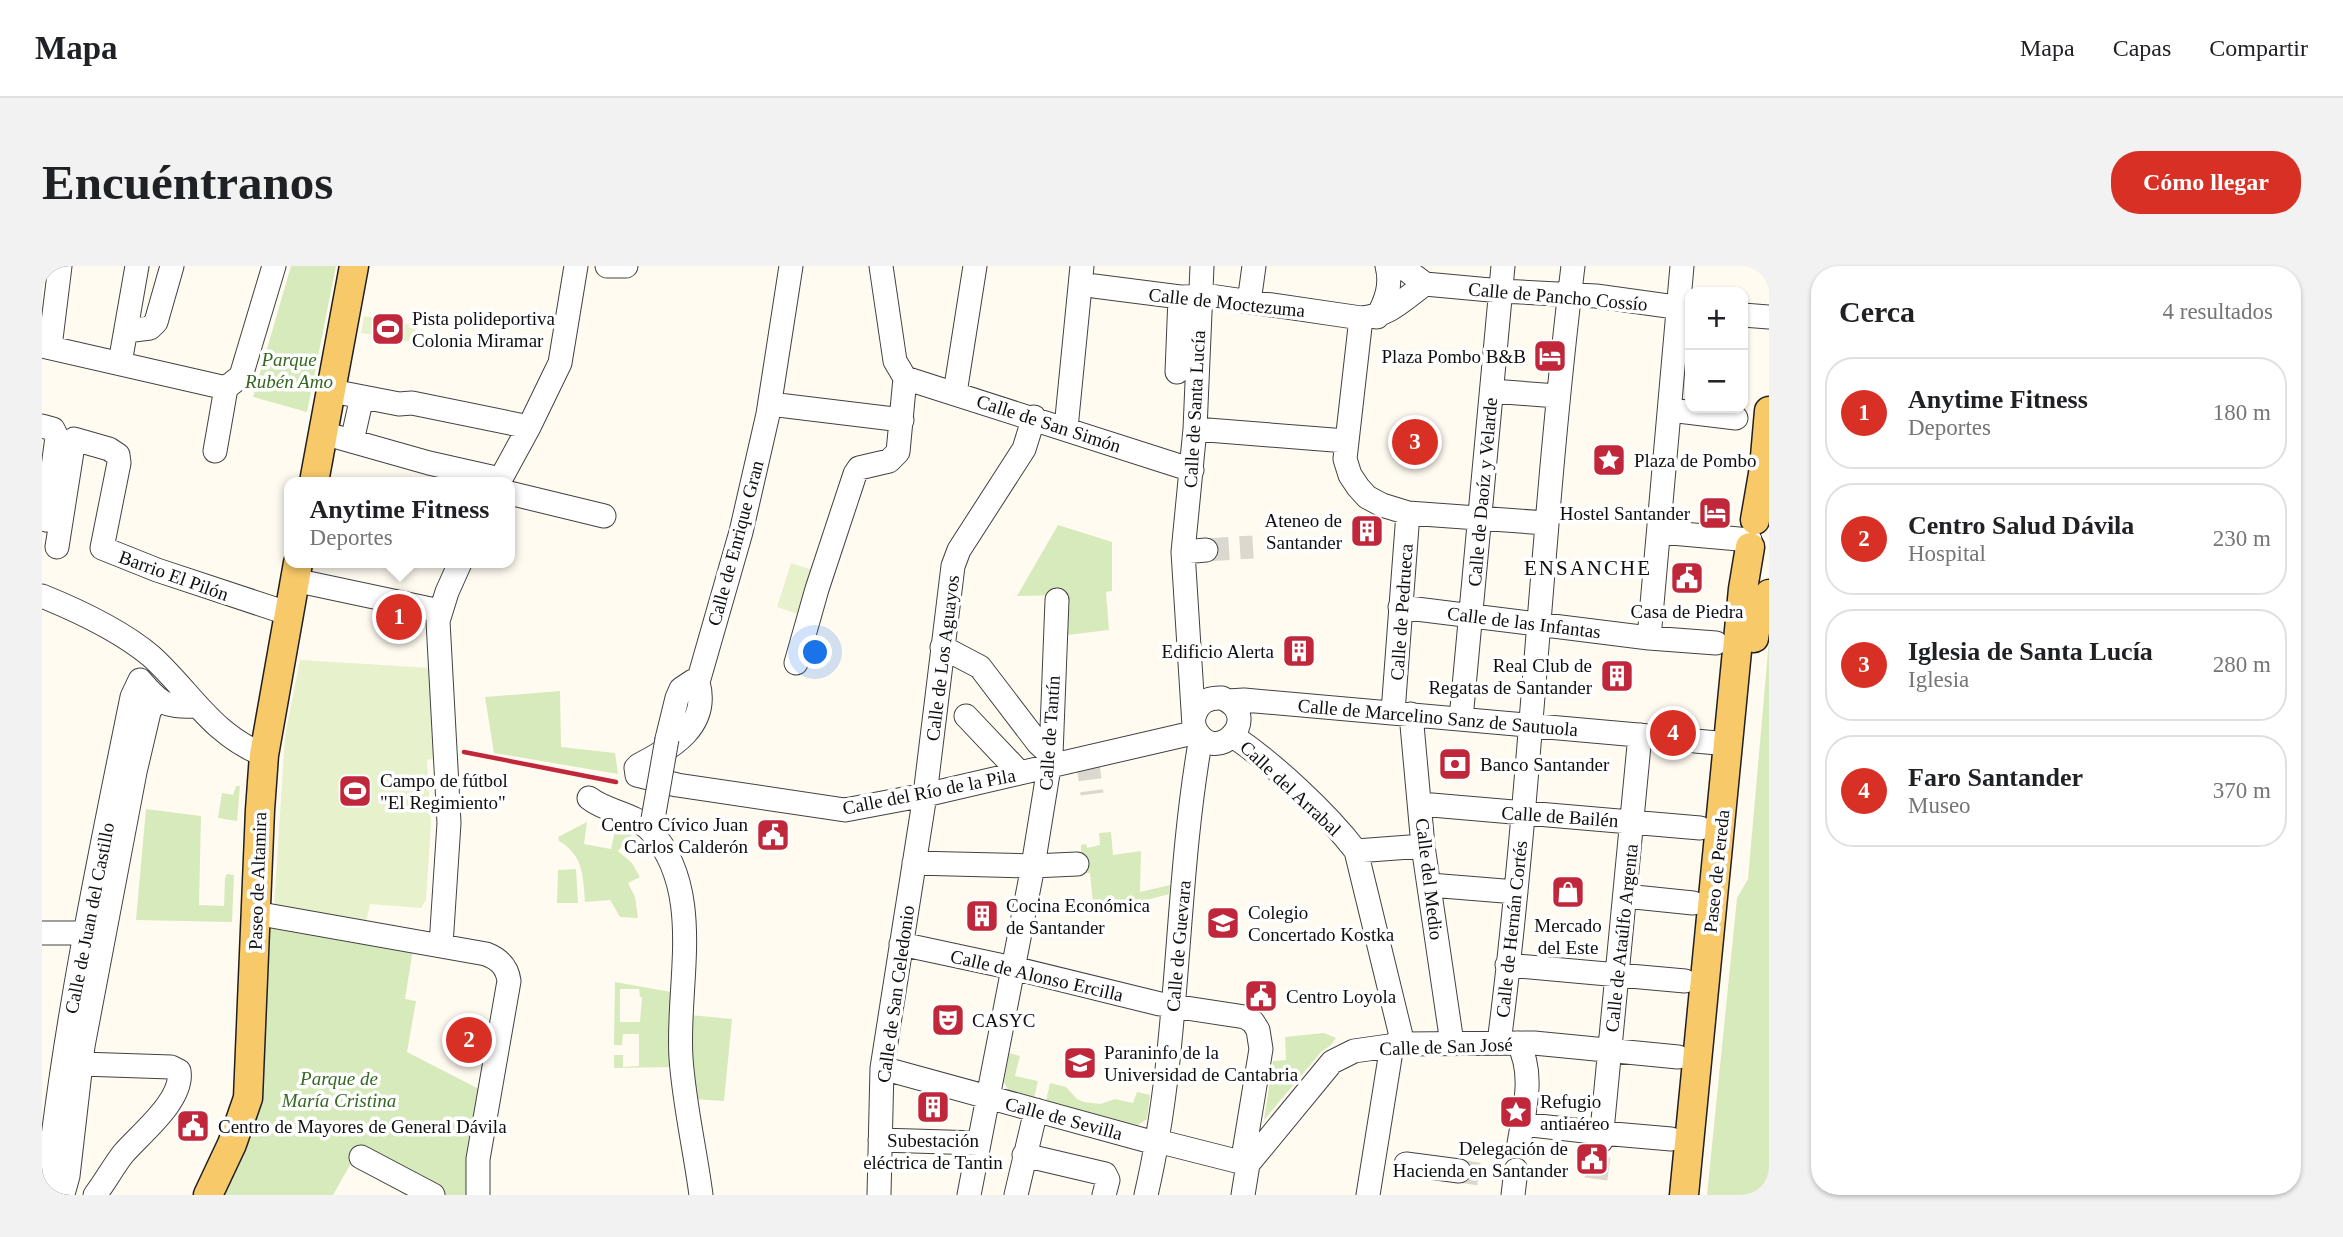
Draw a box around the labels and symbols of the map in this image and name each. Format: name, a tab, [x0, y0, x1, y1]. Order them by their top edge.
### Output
street label: Calle de Pancho Cossío	[1467, 278, 1649, 315]
street label: Calle de Moctezuma	[1148, 284, 1307, 321]
place label: Pista polideportiva Colonia Miramar	[412, 308, 556, 351]
sports icon: Pista polideportiva Colonia Miramar	[369, 310, 407, 348]
street label: Calle de Santa Lucía	[1180, 329, 1209, 488]
hotel icon: Plaza Pombo B&B	[1531, 337, 1569, 375]
place label: Plaza Pombo B&B	[1381, 346, 1526, 367]
park label: Parque Rubén Amo	[244, 349, 333, 392]
street label: Calle de San Simón	[974, 390, 1124, 457]
street label: Calle de Daoíz y Velarde	[1464, 397, 1501, 587]
pin: 3	[1392, 416, 1438, 468]
place icon: Plaza de Pombo	[1590, 441, 1628, 479]
place label: Plaza de Pombo	[1634, 450, 1756, 471]
street label: Calle de Enrique Gran	[703, 458, 768, 628]
hotel icon: Hostel Santander	[1696, 494, 1734, 532]
place label: Hostel Santander	[1560, 503, 1691, 524]
place label: Ateneo de Santander	[1264, 510, 1343, 553]
building icon: Ateneo de Santander	[1348, 512, 1386, 550]
street label: Calle de Pedrueca	[1386, 542, 1417, 681]
street label: Barrio El Pilón	[116, 546, 232, 605]
district label: ENSANCHE	[1524, 556, 1652, 580]
public building icon: Casa de Piedra	[1668, 559, 1706, 597]
street label: Calle de Los Aguayos	[922, 574, 963, 742]
pin: 1	[376, 591, 422, 643]
place label: Casa de Piedra	[1631, 601, 1744, 622]
street label: Calle de las Infantas	[1446, 603, 1602, 642]
building icon: Edificio Alerta	[1280, 632, 1318, 670]
your location	[798, 635, 832, 669]
place label: Edificio Alerta	[1162, 641, 1275, 662]
place label: Real Club de Regatas de Santander	[1428, 655, 1593, 698]
building icon: Real Club de Regatas de Santander	[1598, 657, 1636, 695]
street label: Calle de Tantín	[1035, 674, 1064, 791]
street label: Calle de Marcelino Sanz de Sautuola	[1297, 695, 1580, 740]
pin: 4	[1650, 707, 1696, 759]
street label: Calle del Arrabal	[1236, 736, 1345, 840]
bank icon: Banco Santander	[1436, 745, 1474, 783]
place label: Banco Santander	[1480, 754, 1610, 775]
street label: Calle del Río de la Pila	[841, 764, 1018, 819]
place label: Campo de fútbol "El Regimiento"	[380, 770, 508, 813]
sports icon: Campo de fútbol "El Regimiento"	[336, 772, 374, 810]
street label: Calle de Bailén	[1501, 802, 1620, 831]
street label: Paseo de Pereda	[1700, 808, 1733, 934]
street label: Paseo de Altamira	[245, 811, 270, 950]
place label: Centro Cívico Juan Carlos Calderón	[601, 814, 748, 857]
public building icon: Centro Cívico Juan Carlos Calderón	[754, 816, 792, 854]
street label: Calle del Medio	[1412, 817, 1447, 941]
street label: Calle de Juan del Castillo	[61, 821, 118, 1015]
street label: Calle de Hernán Cortés	[1492, 840, 1531, 1019]
street label: Calle de Ataúlfo Argenta	[1601, 842, 1642, 1033]
shop icon: Mercado del Este	[1549, 873, 1587, 911]
street label: Calle de Guevara	[1162, 879, 1195, 1013]
place label: Cocina Económica de Santander	[1006, 895, 1151, 938]
building icon: Cocina Económica de Santander	[963, 897, 1001, 935]
place label: Colegio Concertado Kostka	[1248, 902, 1395, 945]
street label: Calle de San Celedonio	[873, 904, 918, 1084]
school or university icon: Colegio Concertado Kostka	[1204, 904, 1242, 942]
place label: Mercado del Este	[1534, 915, 1602, 958]
street label: Calle de Alonso Ercilla	[948, 945, 1126, 1006]
public building icon: Centro Loyola	[1242, 977, 1280, 1015]
place label: Centro Loyola	[1286, 986, 1397, 1007]
theatre icon: CASYC	[929, 1001, 967, 1039]
place label: CASYC	[972, 1010, 1035, 1031]
pin: 2	[446, 1014, 492, 1066]
street label: Calle de San José	[1379, 1034, 1513, 1059]
place label: Paraninfo de la Universidad de Cantabria	[1104, 1042, 1299, 1085]
school or university icon: Paraninfo de la Universidad de Cantabria	[1061, 1044, 1099, 1082]
park label: Parque de María Cristina	[281, 1068, 396, 1111]
building icon: Subestación eléctrica de Tantin	[914, 1088, 952, 1126]
place label: Refugio antiaéreo	[1540, 1091, 1610, 1134]
street label: Calle de Sevilla	[1003, 1093, 1125, 1144]
place icon: Refugio antiaéreo	[1497, 1093, 1535, 1131]
public building icon: Centro de Mayores de General Dávila	[174, 1107, 212, 1145]
place label: Centro de Mayores de General Dávila	[218, 1116, 507, 1137]
place label: Subestación eléctrica de Tantin	[863, 1130, 1003, 1173]
place label: Delegación de Hacienda en Santander	[1393, 1138, 1569, 1181]
public building icon: Delegación de Hacienda en Santander	[1573, 1140, 1611, 1178]

